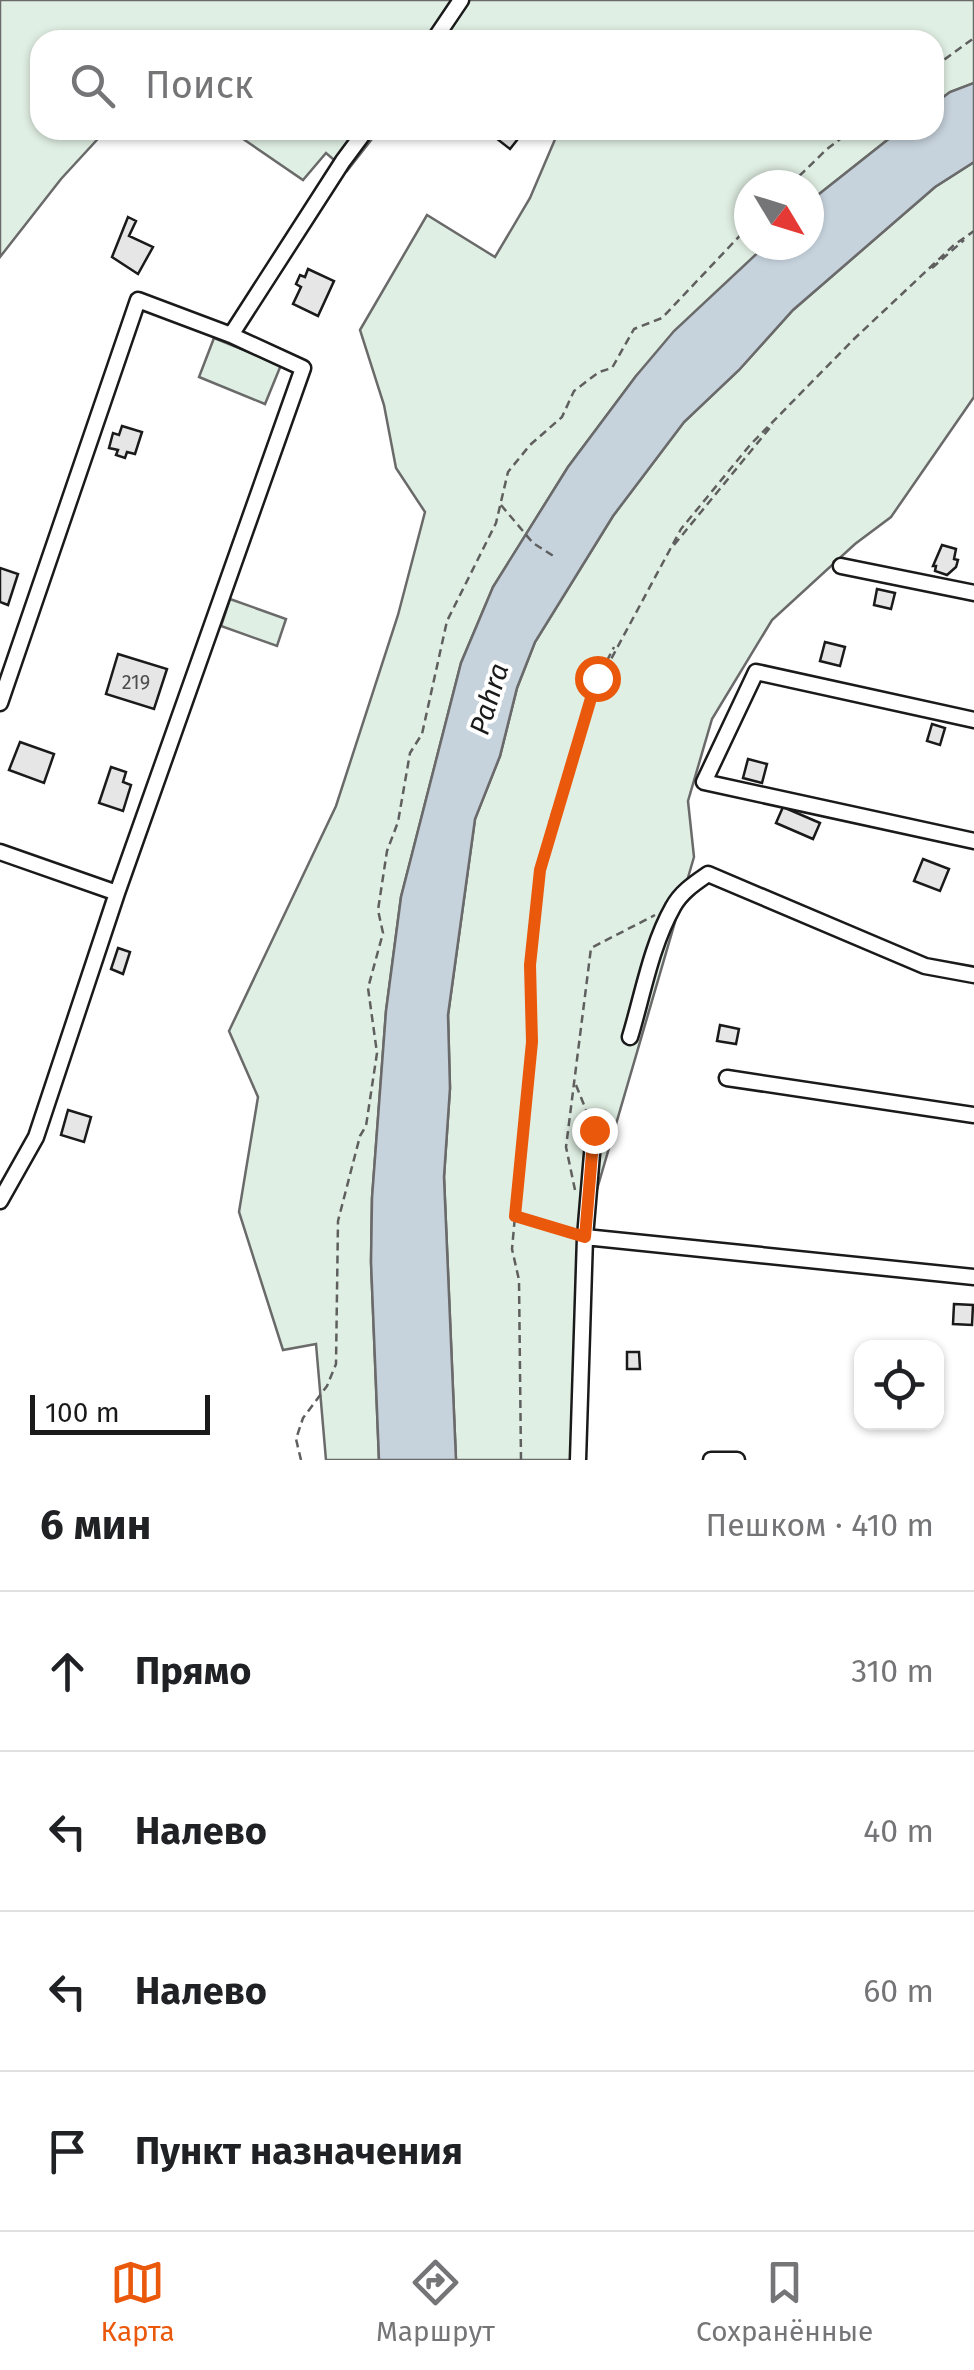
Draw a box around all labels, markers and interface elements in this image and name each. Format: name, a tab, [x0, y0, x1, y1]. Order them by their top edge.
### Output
search box	[30, 30, 944, 140]
icon: search	[65, 58, 120, 113]
text: Поиск	[145, 62, 254, 108]
north arrow	[734, 170, 824, 260]
route start	[575, 656, 621, 702]
water label: Pahra	[463, 659, 515, 739]
house number: 219	[122, 670, 150, 694]
route end	[572, 1108, 618, 1154]
map controls	[854, 1340, 944, 1430]
button: locate	[854, 1340, 944, 1430]
scale bar	[30, 1390, 210, 1434]
text: 100 m	[45, 1396, 120, 1429]
text: 6 мин	[40, 1500, 151, 1550]
text: Пешком · 410 m	[706, 1506, 934, 1544]
icon: ahead	[40, 1644, 95, 1699]
text: Прямо	[135, 1648, 251, 1694]
text: 310 m	[851, 1652, 934, 1690]
icon: left	[40, 1804, 95, 1859]
text: Налево	[135, 1808, 267, 1854]
text: 40 m	[863, 1812, 934, 1850]
icon: left	[40, 1964, 95, 2019]
text: Налево	[135, 1968, 267, 2014]
text: 60 m	[863, 1972, 934, 2010]
icon: arrive	[40, 2124, 95, 2179]
text: Пункт назначения	[135, 2128, 463, 2174]
tab: Карта	[101, 2255, 175, 2348]
tab: Маршрут	[376, 2255, 495, 2348]
tab: Сохранённые	[696, 2255, 873, 2348]

